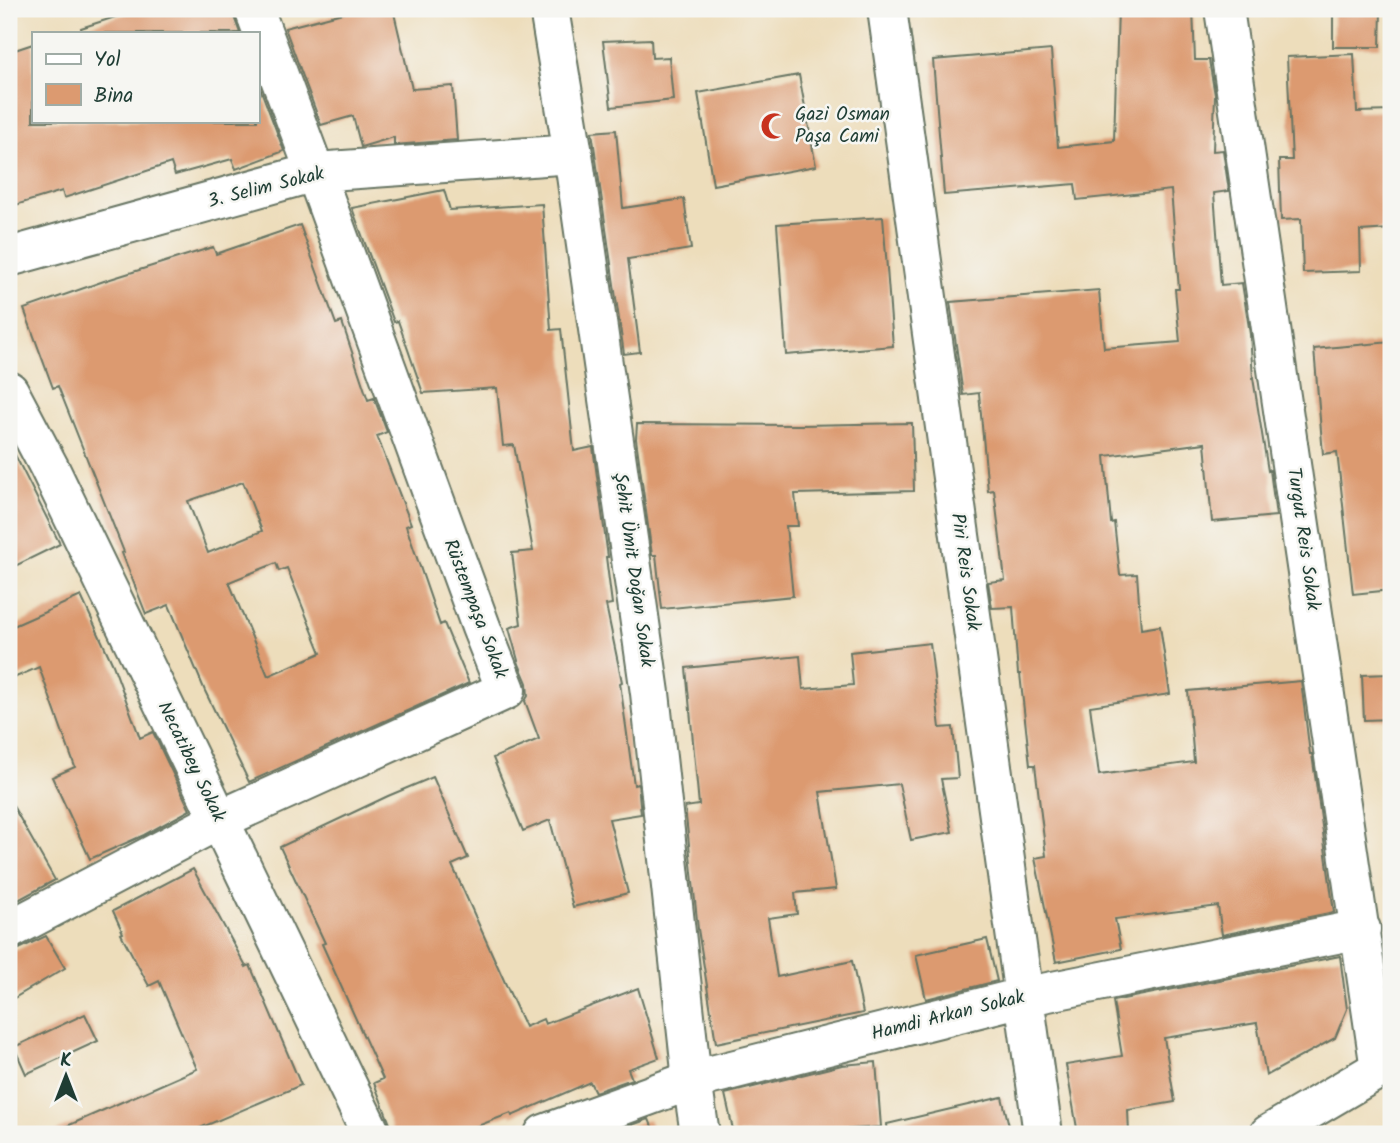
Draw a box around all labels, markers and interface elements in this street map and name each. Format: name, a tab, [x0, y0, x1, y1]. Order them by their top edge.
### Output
legend	[32, 32, 259, 122]
text: Yol	[94, 44, 121, 77]
text: Bina	[94, 80, 133, 113]
place label: Gazi Osman Paşa Cami	[795, 100, 890, 152]
mosque icon: Gazi Osman Paşa Cami	[759, 111, 789, 141]
street label: 3. Selim Sokak	[205, 159, 327, 217]
street label: Turgut Reis Sokak	[1278, 466, 1328, 612]
street label: Şehit Ümit Doğan Sokak	[604, 471, 662, 669]
street label: Piri Reis Sokak	[942, 511, 988, 633]
street label: Rüstempaşa Sokak	[435, 535, 515, 683]
street label: Necatibey Sokak	[149, 696, 233, 828]
street label: Hamdi Arkan Sokak	[868, 982, 1028, 1050]
north arrow	[32, 1042, 102, 1112]
text: K	[60, 1046, 72, 1076]

